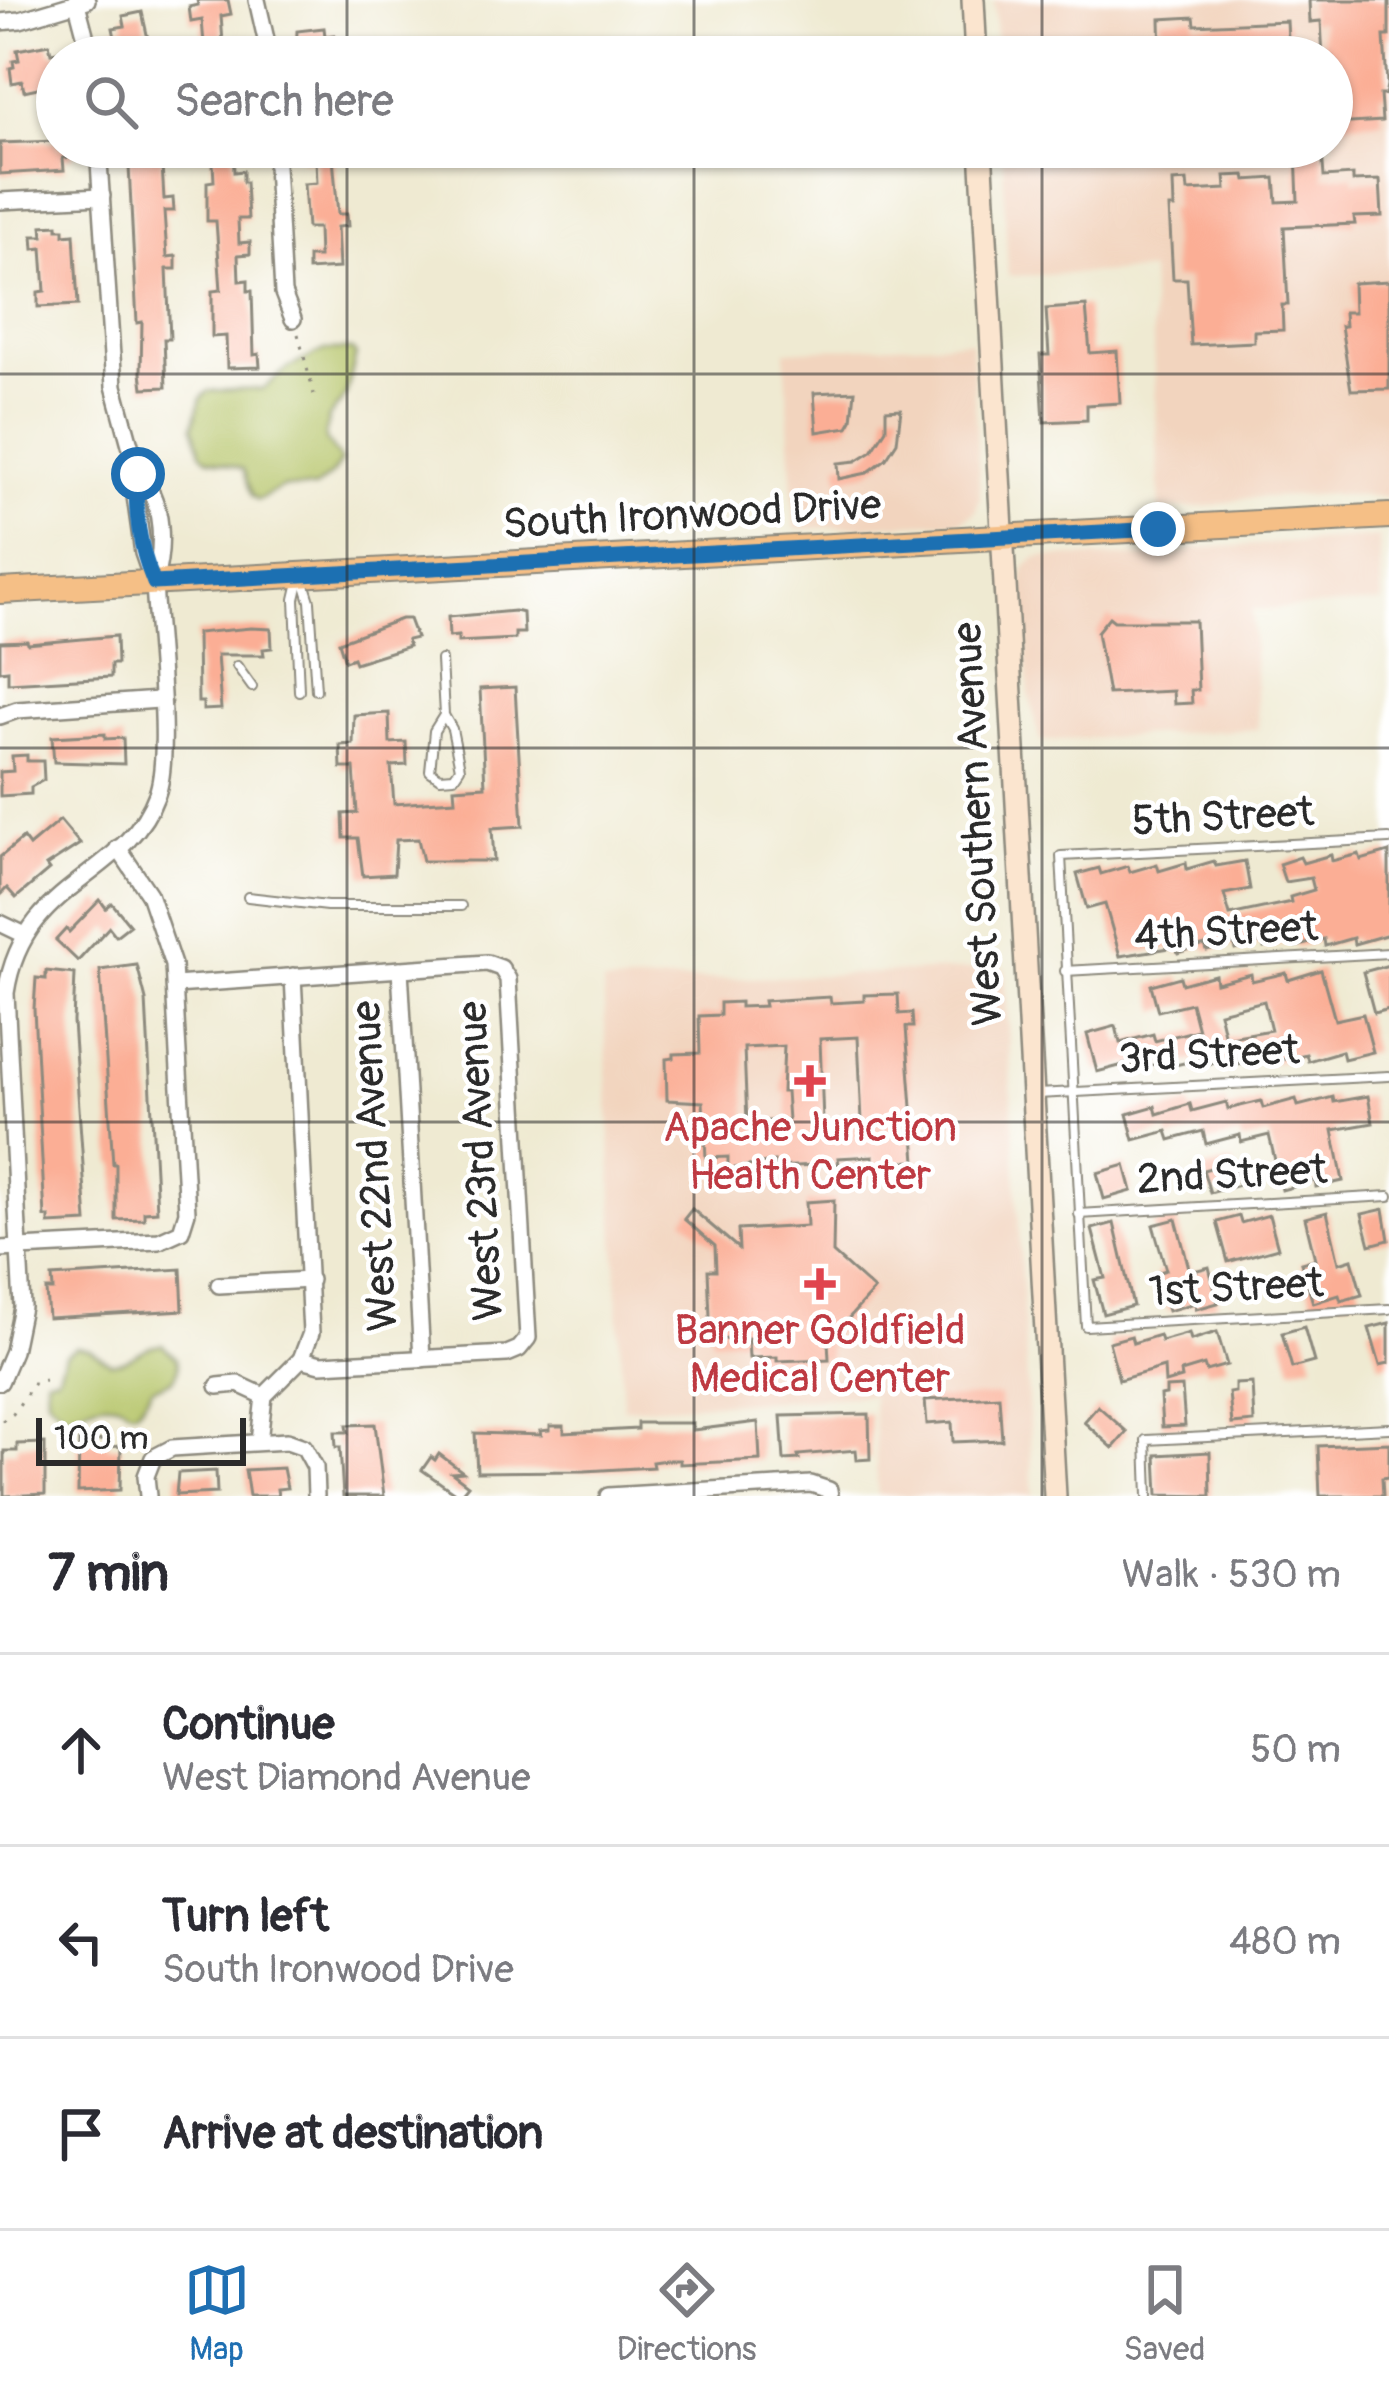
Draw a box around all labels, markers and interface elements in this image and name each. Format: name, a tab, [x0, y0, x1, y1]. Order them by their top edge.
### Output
search box	[36, 36, 1353, 168]
icon: search	[78, 69, 144, 135]
text: Search here	[174, 74, 394, 130]
route start	[111, 447, 165, 501]
street label: South Ironwood Drive	[502, 479, 883, 551]
route end	[1131, 502, 1185, 556]
street label: West Southern Avenue	[941, 621, 1015, 1027]
street label: 5th Street	[1131, 786, 1316, 848]
street label: 4th Street	[1133, 901, 1319, 963]
street label: West 22nd Avenue	[340, 999, 410, 1333]
street label: West 23rd Avenue	[447, 1000, 515, 1322]
street label: 3rd Street	[1117, 1024, 1301, 1086]
marker: Apache Junction Health Center	[794, 1065, 826, 1097]
place label: Apache Junction Health Center	[663, 1102, 957, 1202]
street label: 2nd Street	[1135, 1144, 1329, 1206]
street label: 1st Street	[1147, 1257, 1325, 1319]
marker: Banner Goldfield Medical Center	[804, 1268, 836, 1300]
place label: Banner Goldfield Medical Center	[674, 1305, 966, 1405]
scale bar	[36, 1412, 246, 1465]
text: 100 m	[54, 1418, 148, 1459]
text: 7 min	[48, 1542, 169, 1606]
text: Walk · 530 m	[1122, 1550, 1341, 1599]
text: Continue	[162, 1697, 335, 1753]
icon: ahead	[48, 1717, 114, 1783]
text: 50 m	[1250, 1725, 1341, 1774]
text: West Diamond Avenue	[162, 1753, 530, 1802]
text: Turn left	[162, 1889, 329, 1945]
icon: left	[48, 1909, 114, 1975]
text: 480 m	[1229, 1917, 1341, 1966]
text: South Ironwood Drive	[162, 1945, 514, 1994]
icon: arrive	[48, 2101, 114, 2167]
text: Arrive at destination	[162, 2106, 543, 2162]
tab: Map	[184, 2257, 250, 2370]
tab: Directions	[617, 2257, 757, 2370]
tab: Saved	[1124, 2257, 1205, 2370]

